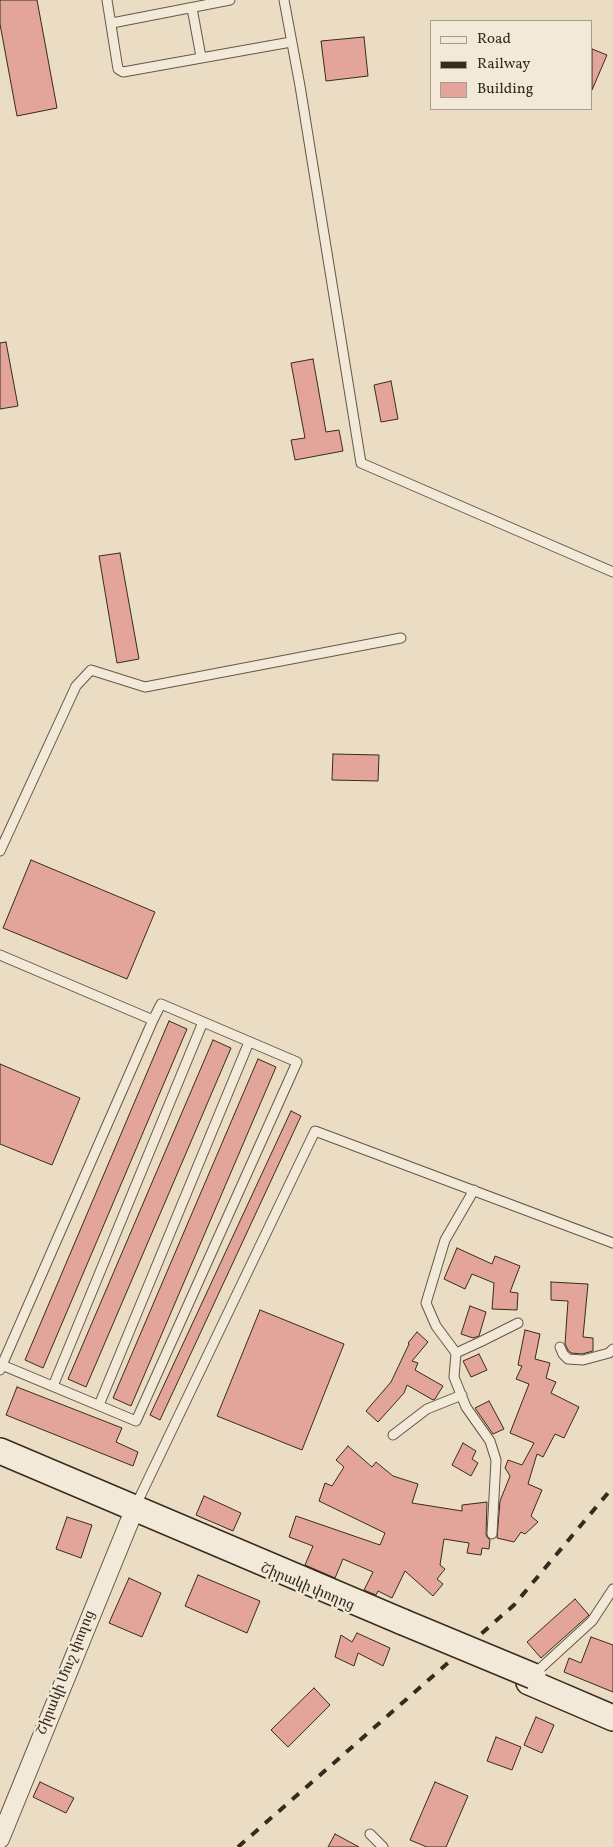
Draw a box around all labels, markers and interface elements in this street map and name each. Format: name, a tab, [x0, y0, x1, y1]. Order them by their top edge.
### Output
legend	[430, 20, 593, 110]
text: Road	[477, 29, 511, 50]
text: Railway	[477, 54, 530, 75]
text: Building	[477, 79, 533, 100]
street label: Շիրակի փողոց	[258, 1561, 356, 1615]
street label: Շիրակի Մուշ փողոց	[34, 1608, 100, 1738]

